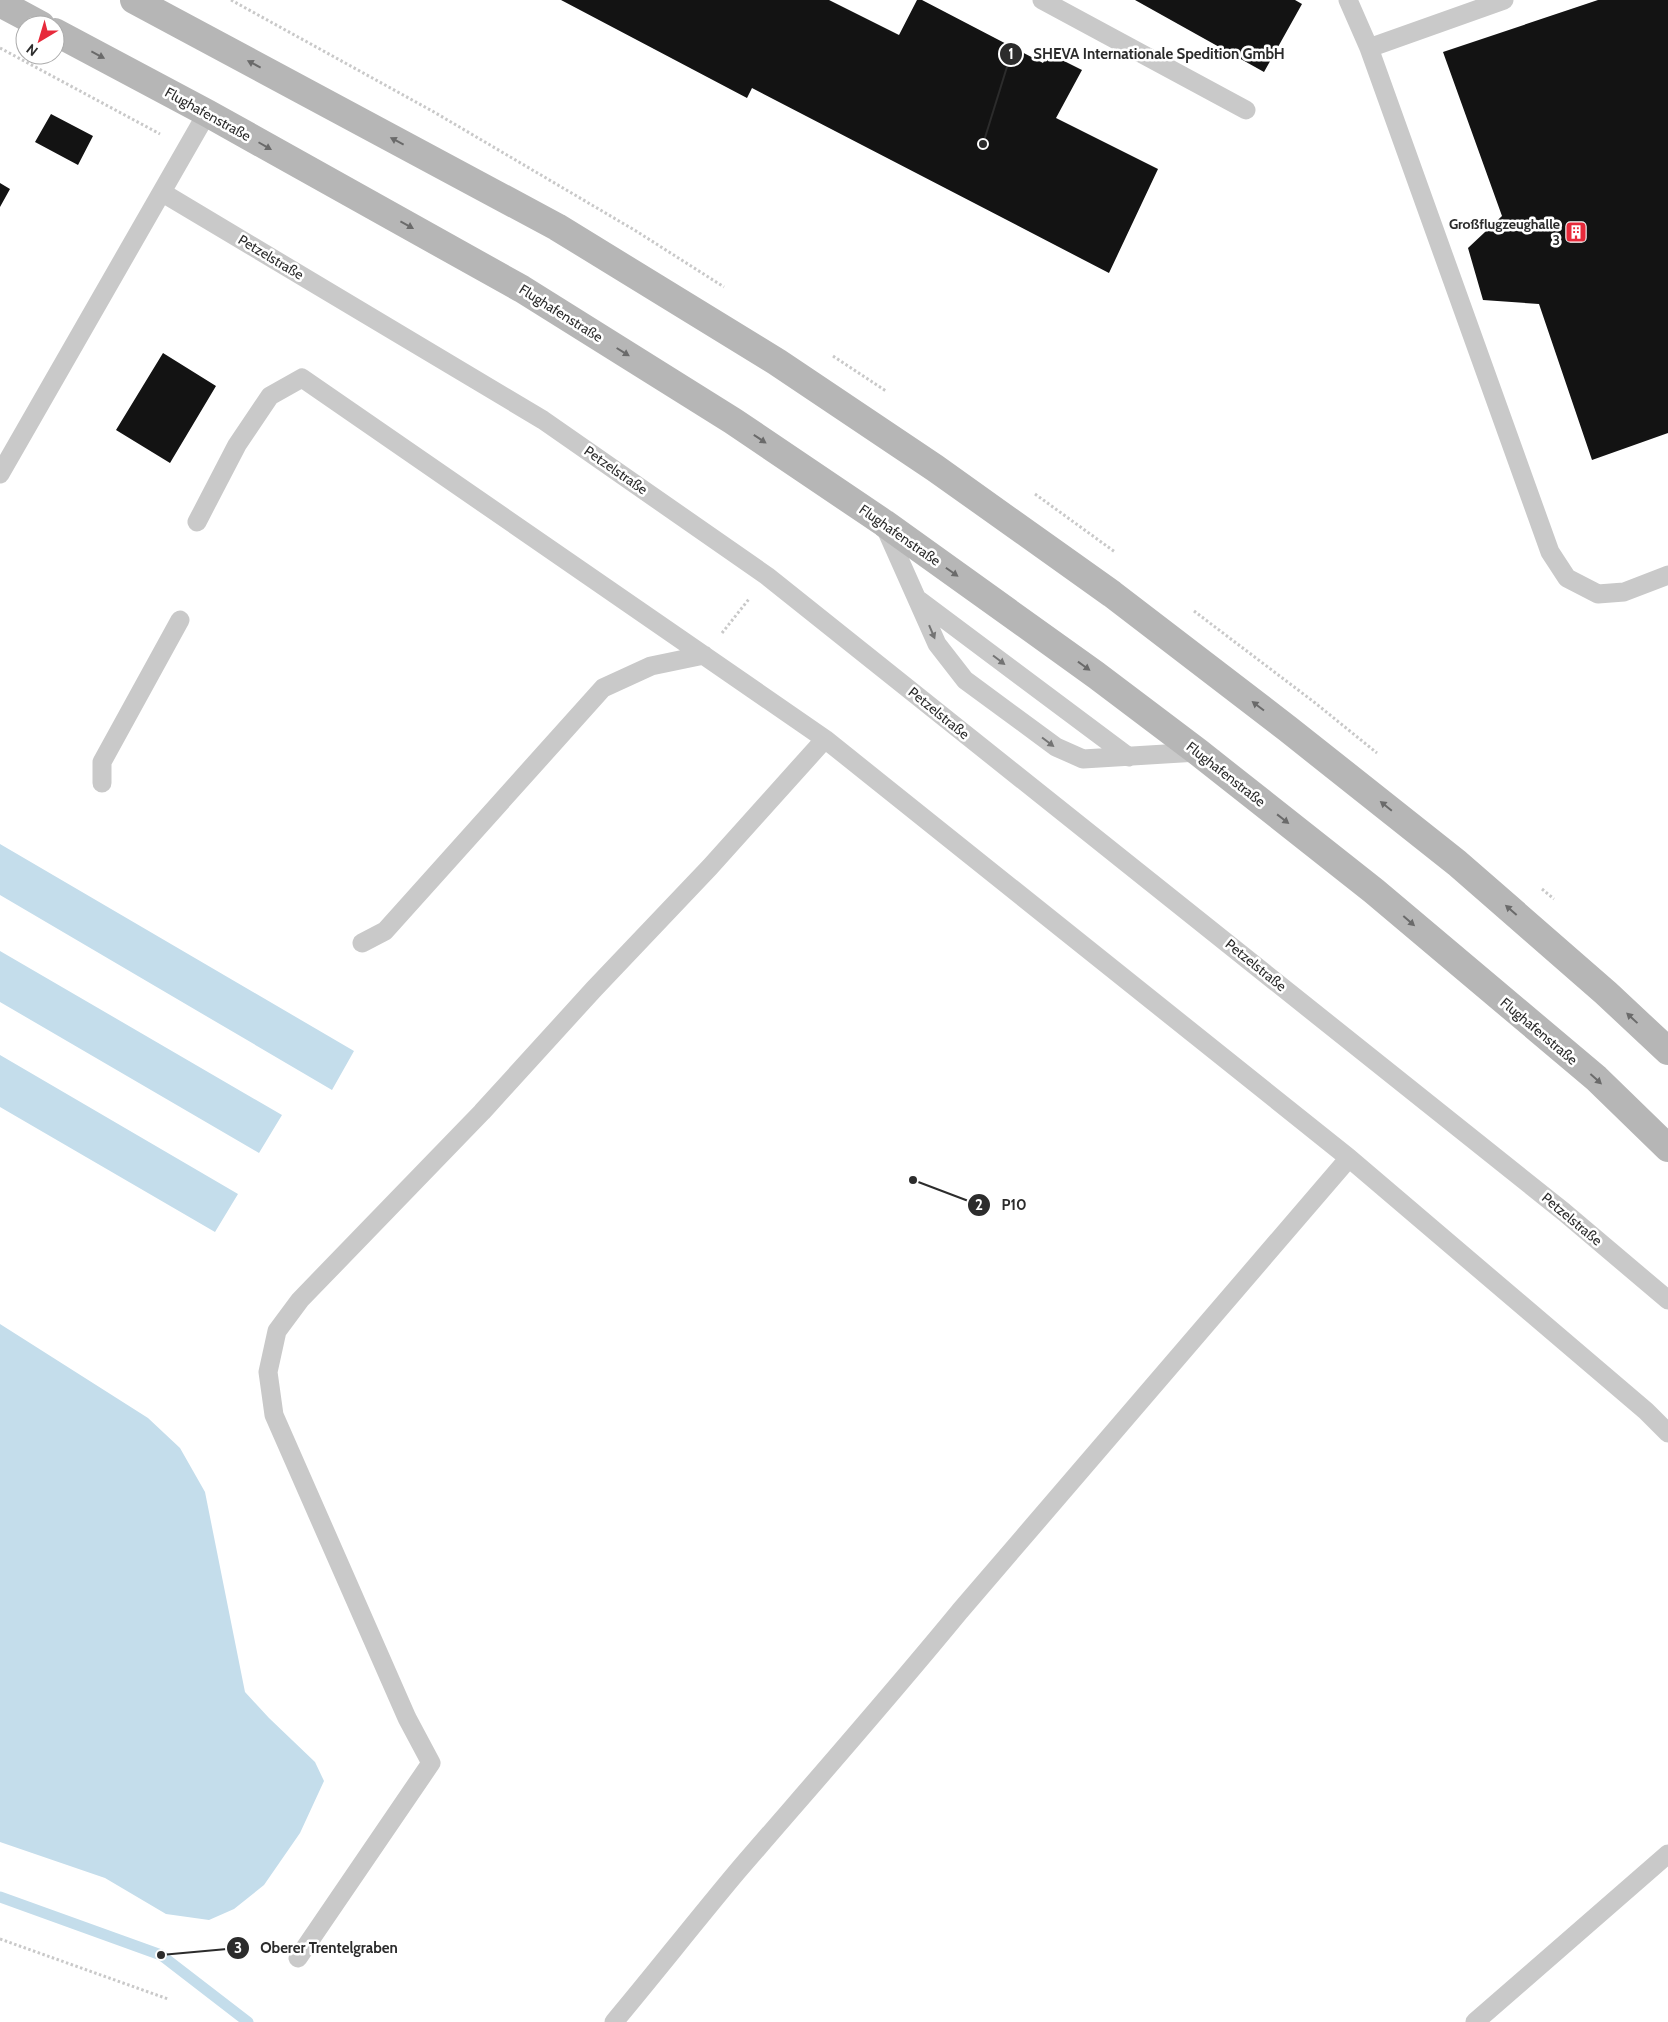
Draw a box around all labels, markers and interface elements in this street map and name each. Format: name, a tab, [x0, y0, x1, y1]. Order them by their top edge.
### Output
north arrow	[15, 15, 65, 65]
callout: SHEVA Internationale Spedition GmbH	[998, 39, 1295, 69]
text: N	[23, 40, 41, 60]
text: 1	[1008, 45, 1014, 63]
text: SHEVA Internationale Spedition GmbH	[1033, 45, 1285, 63]
one-way arrow	[91, 51, 105, 59]
one-way arrow	[247, 60, 261, 68]
street label: Flughafenstraße	[162, 83, 254, 145]
one-way arrow	[390, 137, 404, 145]
one-way arrow	[258, 141, 272, 150]
place label: Großflugzeughalle 3	[1449, 215, 1560, 249]
building icon: Großflugzeughalle 3	[1564, 220, 1588, 244]
one-way arrow	[400, 221, 414, 229]
street label: Petzelstraße	[235, 230, 307, 284]
street label: Flughafenstraße	[516, 280, 606, 346]
one-way arrow	[616, 347, 629, 357]
one-way arrow	[753, 435, 766, 444]
street label: Petzelstraße	[581, 442, 651, 498]
street label: Flughafenstraße	[856, 500, 944, 570]
one-way arrow	[946, 567, 959, 577]
one-way arrow	[928, 625, 936, 640]
one-way arrow	[992, 655, 1006, 665]
one-way arrow	[1078, 661, 1091, 671]
street label: Petzelstraße	[905, 683, 973, 743]
one-way arrow	[1252, 700, 1265, 711]
one-way arrow	[1041, 737, 1055, 747]
street label: Flughafenstraße	[1183, 738, 1269, 810]
one-way arrow	[1380, 801, 1393, 812]
one-way arrow	[1276, 813, 1289, 824]
one-way arrow	[1505, 904, 1517, 916]
one-way arrow	[1403, 915, 1415, 926]
street label: Petzelstraße	[1222, 935, 1290, 995]
street label: Flughafenstraße	[1497, 993, 1581, 1069]
one-way arrow	[1627, 1012, 1639, 1024]
one-way arrow	[1589, 1073, 1602, 1084]
street label: Petzelstraße	[1538, 1189, 1606, 1249]
callout: P10	[966, 1190, 1036, 1220]
text: 2	[975, 1196, 983, 1214]
text: P10	[1001, 1196, 1027, 1214]
callout: Oberer Trentelgraben	[225, 1933, 407, 1963]
text: 3	[234, 1939, 242, 1957]
text: Oberer Trentelgraben	[260, 1939, 398, 1957]

